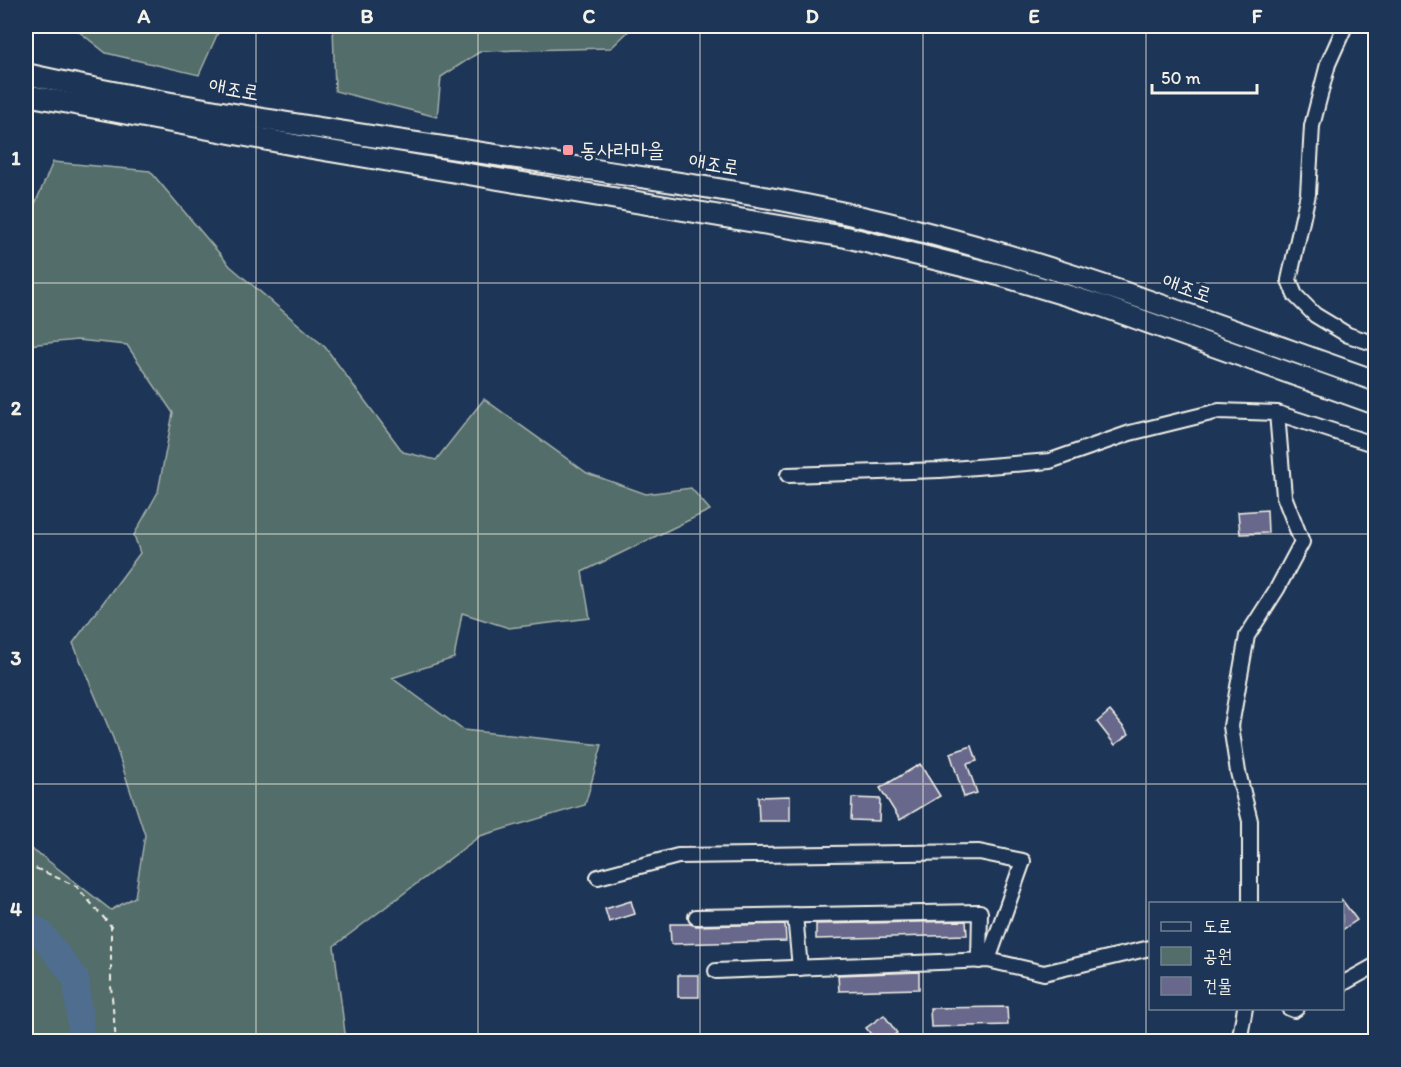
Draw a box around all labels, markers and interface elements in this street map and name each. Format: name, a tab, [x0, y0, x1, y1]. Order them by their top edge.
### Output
text: A	[137, 4, 151, 28]
text: B	[361, 4, 374, 28]
text: C	[583, 4, 596, 28]
text: D	[805, 4, 819, 28]
text: E	[1028, 4, 1040, 28]
text: F	[1252, 4, 1263, 28]
scale bar	[1152, 57, 1257, 95]
text: 50 m	[1161, 67, 1201, 89]
street label: 애조로	[207, 72, 261, 105]
place label: 동사라마을	[580, 137, 665, 162]
marker: 동사라마을	[561, 143, 575, 157]
text: 1	[11, 146, 21, 170]
street label: 애조로	[687, 147, 741, 180]
street label: 애조로	[1159, 267, 1215, 308]
text: 2	[11, 396, 22, 420]
text: 3	[11, 646, 22, 670]
text: 4	[10, 897, 22, 921]
legend	[1149, 902, 1344, 1010]
text: 도로	[1203, 915, 1232, 937]
text: 공원	[1203, 945, 1232, 967]
text: 건물	[1203, 975, 1232, 997]

